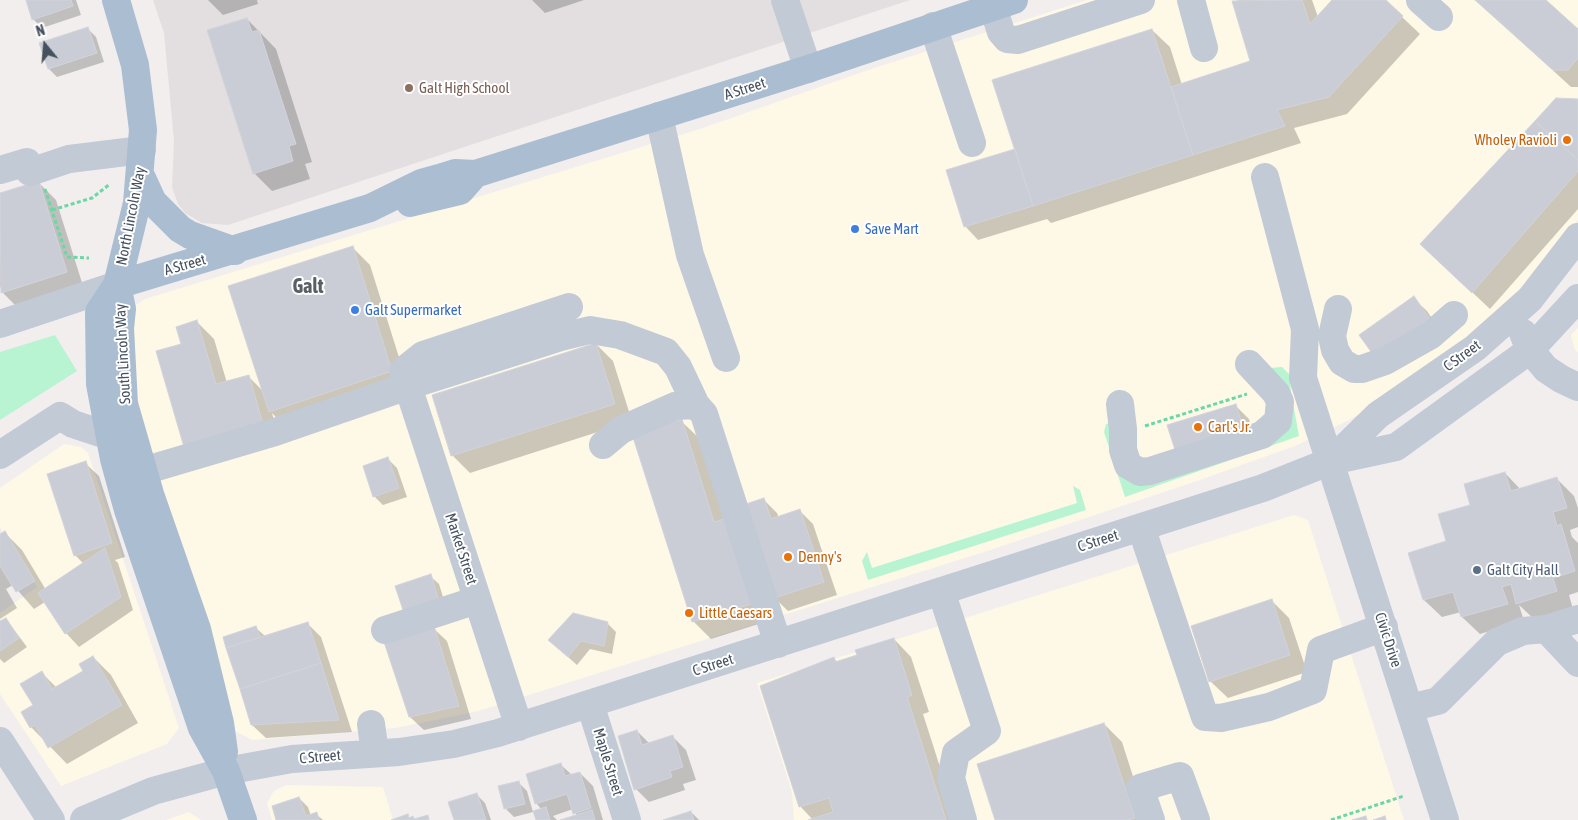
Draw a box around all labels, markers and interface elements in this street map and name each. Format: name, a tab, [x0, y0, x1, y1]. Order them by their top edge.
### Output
north arrow	[20, 20, 70, 70]
text: N	[34, 22, 47, 40]
street label: A Street	[722, 74, 768, 104]
place label: Galt High School	[419, 79, 509, 97]
marker: Galt High School	[403, 82, 415, 94]
place label: Wholey Ravioli	[1475, 131, 1557, 149]
marker: Wholey Ravioli	[1561, 134, 1573, 146]
street label: North Lincoln Way	[113, 165, 149, 267]
place label: Save Mart	[865, 220, 919, 238]
marker: Save Mart	[849, 223, 861, 235]
street label: A Street	[162, 251, 208, 279]
district label: Galt	[293, 275, 323, 299]
place label: Galt Supermarket	[365, 301, 462, 319]
street label: South Lincoln Way	[111, 303, 135, 405]
marker: Galt Supermarket	[349, 304, 361, 316]
street label: C Street	[1440, 336, 1484, 376]
place label: Carl's Jr.	[1208, 418, 1251, 436]
marker: Carl's Jr.	[1192, 421, 1204, 433]
street label: Market Street	[441, 511, 481, 587]
street label: C Street	[1075, 526, 1121, 556]
place label: Denny's	[798, 548, 842, 566]
marker: Denny's	[782, 551, 794, 563]
place label: Galt City Hall	[1487, 561, 1559, 579]
marker: Galt City Hall	[1471, 564, 1483, 576]
place label: Little Caesars	[699, 604, 772, 622]
marker: Little Caesars	[683, 607, 695, 619]
street label: Civic Drive	[1371, 610, 1405, 670]
street label: C Street	[690, 650, 736, 680]
street label: Maple Street	[589, 726, 627, 798]
street label: C Street	[298, 746, 342, 768]

